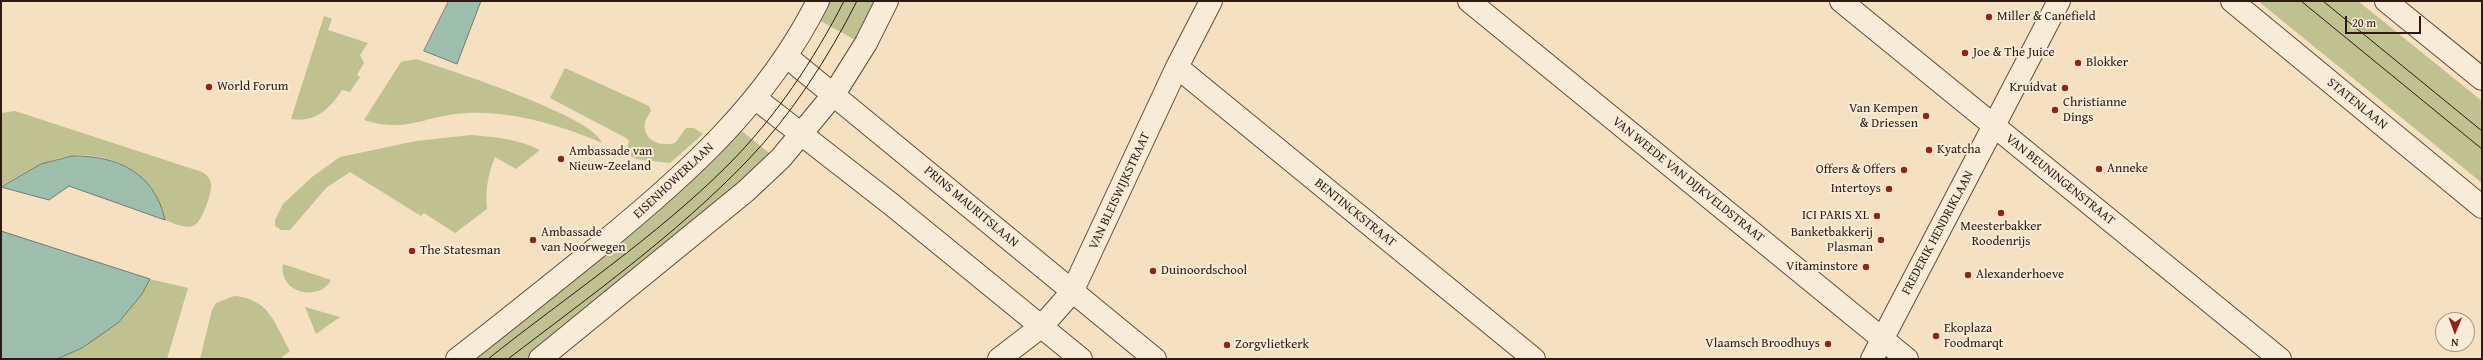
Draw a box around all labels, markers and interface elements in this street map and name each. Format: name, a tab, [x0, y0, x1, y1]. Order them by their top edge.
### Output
scale bar	[2347, 8, 2423, 34]
place label: Miller & Canefield	[1997, 9, 2096, 25]
marker: Miller & Canefield	[1984, 12, 1994, 22]
text: 20 m	[2352, 14, 2376, 31]
place label: Joe & The Juice	[1973, 45, 2055, 61]
marker: Joe & The Juice	[1960, 48, 1970, 58]
place label: Blokker	[2086, 55, 2128, 71]
marker: Blokker	[2073, 58, 2083, 68]
street label: STATENLAAN	[2324, 75, 2390, 133]
place label: World Forum	[217, 79, 288, 95]
place label: Kruidvat	[2009, 80, 2057, 96]
marker: World Forum	[204, 82, 214, 92]
marker: Kruidvat	[2060, 83, 2070, 93]
place label: Christianne Dings	[2063, 95, 2127, 126]
place label: Van Kempen & Driessen	[1849, 101, 1918, 132]
marker: Christianne Dings	[2050, 105, 2060, 115]
marker: Van Kempen & Driessen	[1921, 111, 1931, 121]
street label: VAN WEEDE VAN DIJKVELDSTRAAT	[1609, 114, 1767, 246]
street label: VAN BLEISWIJKSTRAAT	[1086, 130, 1154, 252]
street label: VAN BEUNINGENSTRAAT	[2002, 131, 2118, 229]
street label: EISENHOWERLAAN	[631, 140, 717, 222]
place label: Kyatcha	[1937, 142, 1981, 158]
place label: Ambassade van Nieuw-Zeeland	[569, 144, 652, 175]
marker: Kyatcha	[1924, 145, 1934, 155]
marker: Ambassade van Nieuw-Zeeland	[556, 154, 566, 164]
place label: Anneke	[2107, 161, 2148, 177]
place label: Offers & Offers	[1816, 162, 1896, 178]
street label: PRINS MAURITSLAAN	[921, 163, 1021, 251]
marker: Anneke	[2094, 164, 2104, 174]
marker: Offers & Offers	[1899, 165, 1909, 175]
street label: FREDERIK HENDRIKLAAN	[1899, 168, 1977, 298]
street label: BENTINCKSTRAAT	[1311, 175, 1399, 251]
place label: Intertoys	[1831, 181, 1881, 197]
marker: Intertoys	[1884, 184, 1894, 194]
place label: ICI PARIS XL	[1802, 208, 1869, 224]
marker: Meesterbakker Roodenrijs	[1996, 208, 2006, 218]
marker: ICI PARIS XL	[1872, 211, 1882, 221]
place label: Meesterbakker Roodenrijs	[1960, 219, 2042, 250]
place label: Ambassade van Noorwegen	[541, 225, 626, 256]
place label: Banketbakkerij Plasman	[1791, 225, 1873, 256]
marker: Ambassade van Noorwegen	[528, 235, 538, 245]
marker: Banketbakkerij Plasman	[1876, 235, 1886, 245]
place label: The Statesman	[420, 243, 501, 259]
marker: The Statesman	[407, 246, 417, 256]
place label: Vitaminstore	[1786, 259, 1858, 275]
marker: Vitaminstore	[1861, 262, 1871, 272]
place label: Duinoordschool	[1161, 263, 1247, 279]
marker: Duinoordschool	[1148, 266, 1158, 276]
place label: Alexanderhoeve	[1976, 267, 2064, 283]
marker: Alexanderhoeve	[1963, 270, 1973, 280]
north arrow	[2435, 312, 2475, 352]
place label: Ekoplaza Foodmarqt	[1944, 321, 2003, 352]
marker: Ekoplaza Foodmarqt	[1931, 331, 1941, 341]
text: N	[2451, 335, 2459, 351]
place label: Vlaamsch Broodhuys	[1705, 336, 1820, 352]
place label: Zorgvlietkerk	[1235, 337, 1309, 353]
marker: Vlaamsch Broodhuys	[1823, 339, 1833, 349]
marker: Zorgvlietkerk	[1222, 340, 1232, 350]

